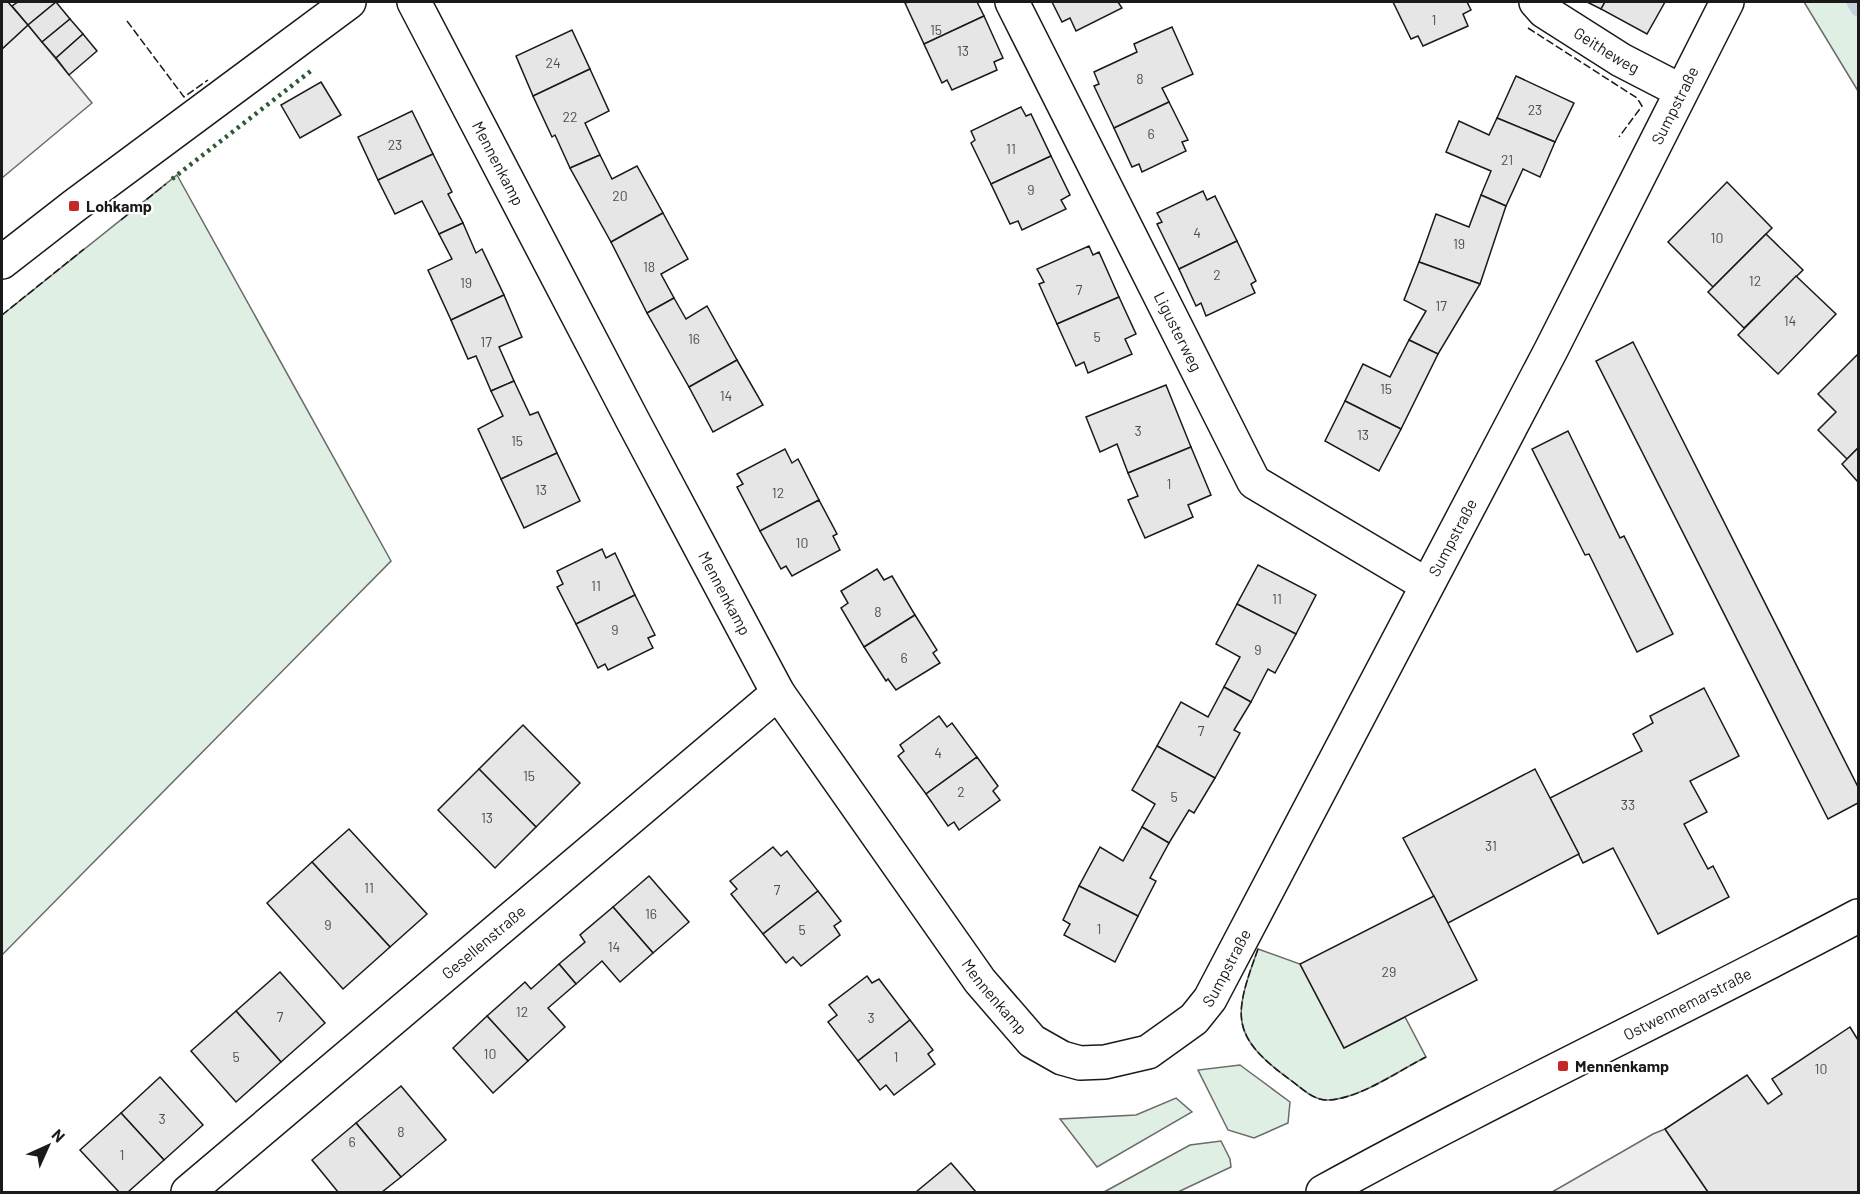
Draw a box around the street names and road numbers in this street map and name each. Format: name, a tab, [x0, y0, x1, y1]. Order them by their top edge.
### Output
street label: Geitheweg	[1571, 23, 1643, 77]
street label: Sumpstraße	[1647, 63, 1702, 147]
street label: Mennenkamp	[469, 118, 529, 208]
street label: Ligusterweg	[1151, 288, 1207, 374]
street label: Sumpstraße	[1424, 495, 1480, 579]
street label: Mennenkamp	[695, 548, 755, 638]
street label: Gesellenstraße	[437, 901, 529, 983]
street label: Sumpstraße	[1198, 926, 1254, 1010]
street label: Mennenkamp	[958, 955, 1032, 1038]
street label: Ostwennemarstraße	[1620, 963, 1754, 1044]

